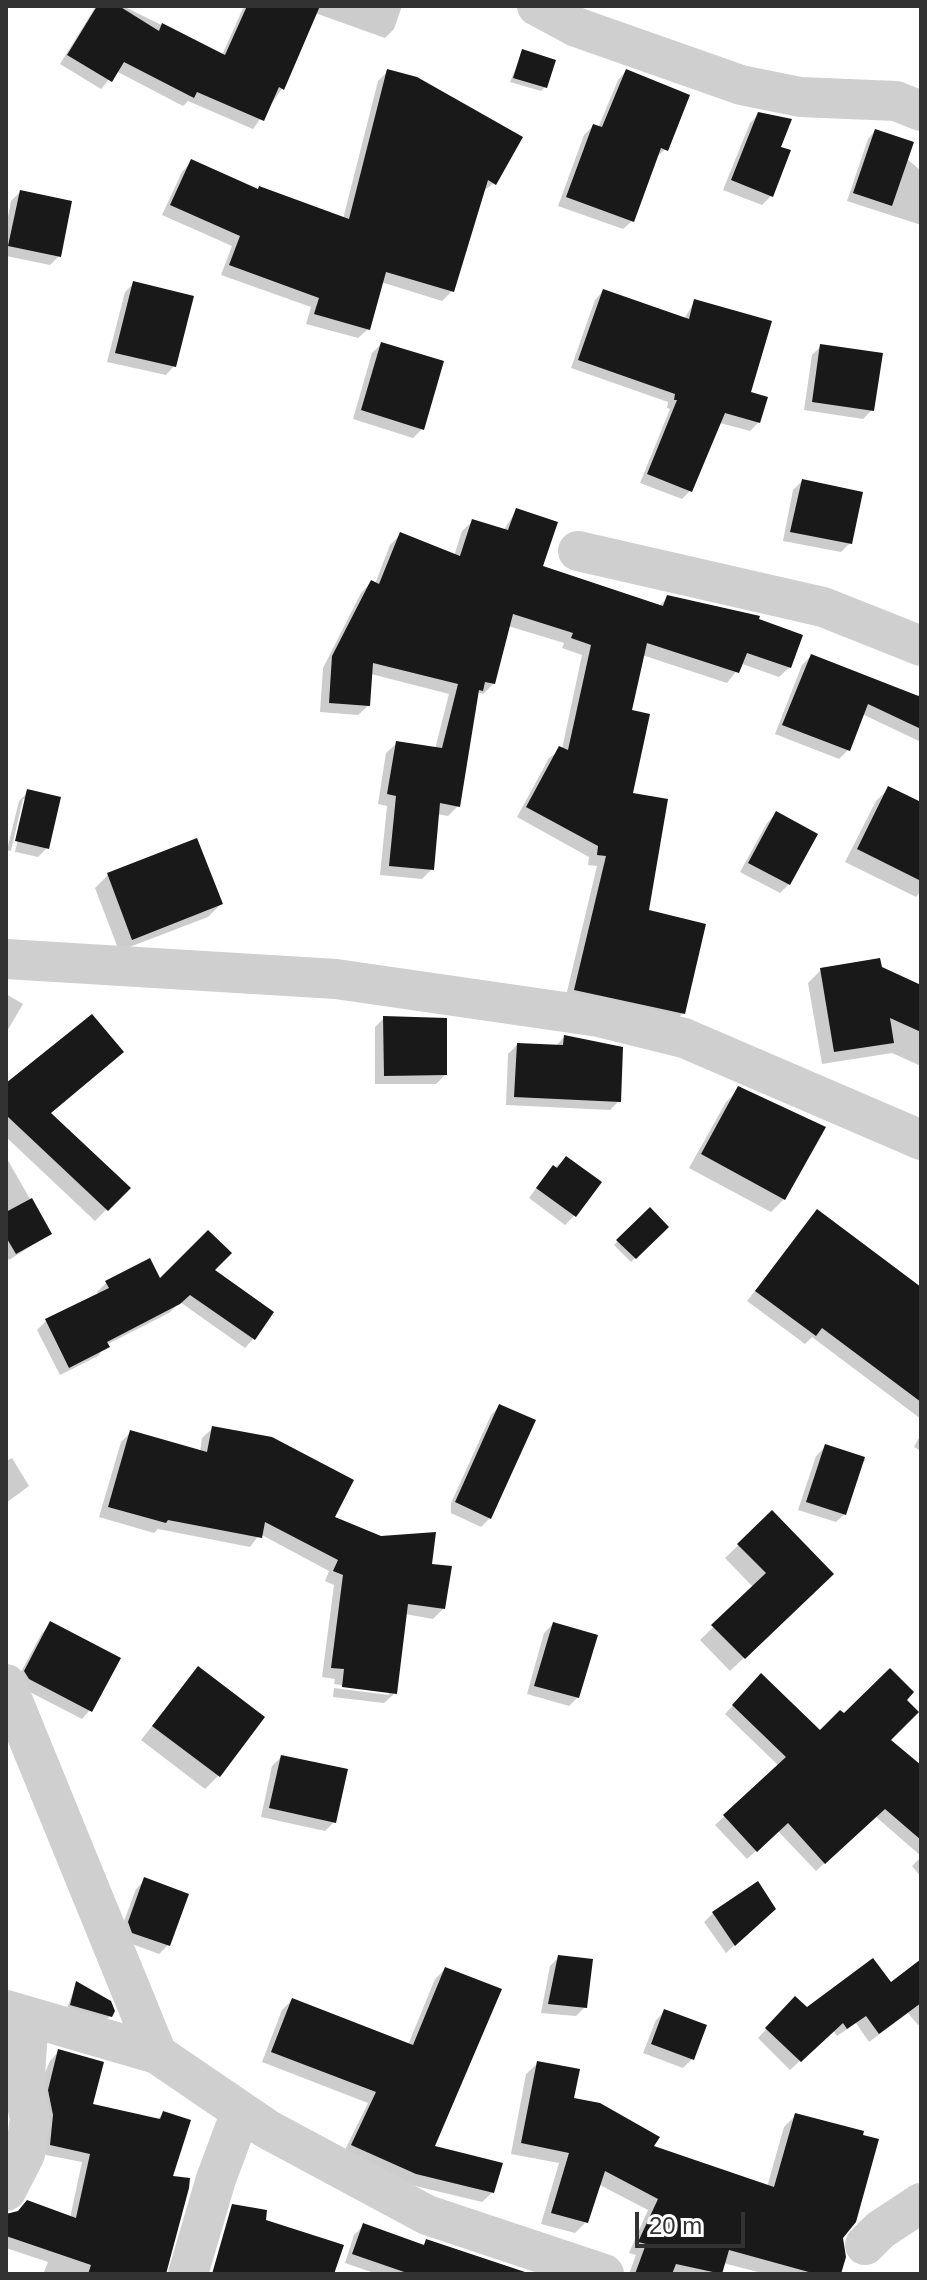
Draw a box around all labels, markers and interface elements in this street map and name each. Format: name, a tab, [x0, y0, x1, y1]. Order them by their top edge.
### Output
scale bar	[639, 2196, 749, 2246]
text: 20 m	[649, 2212, 702, 2239]

